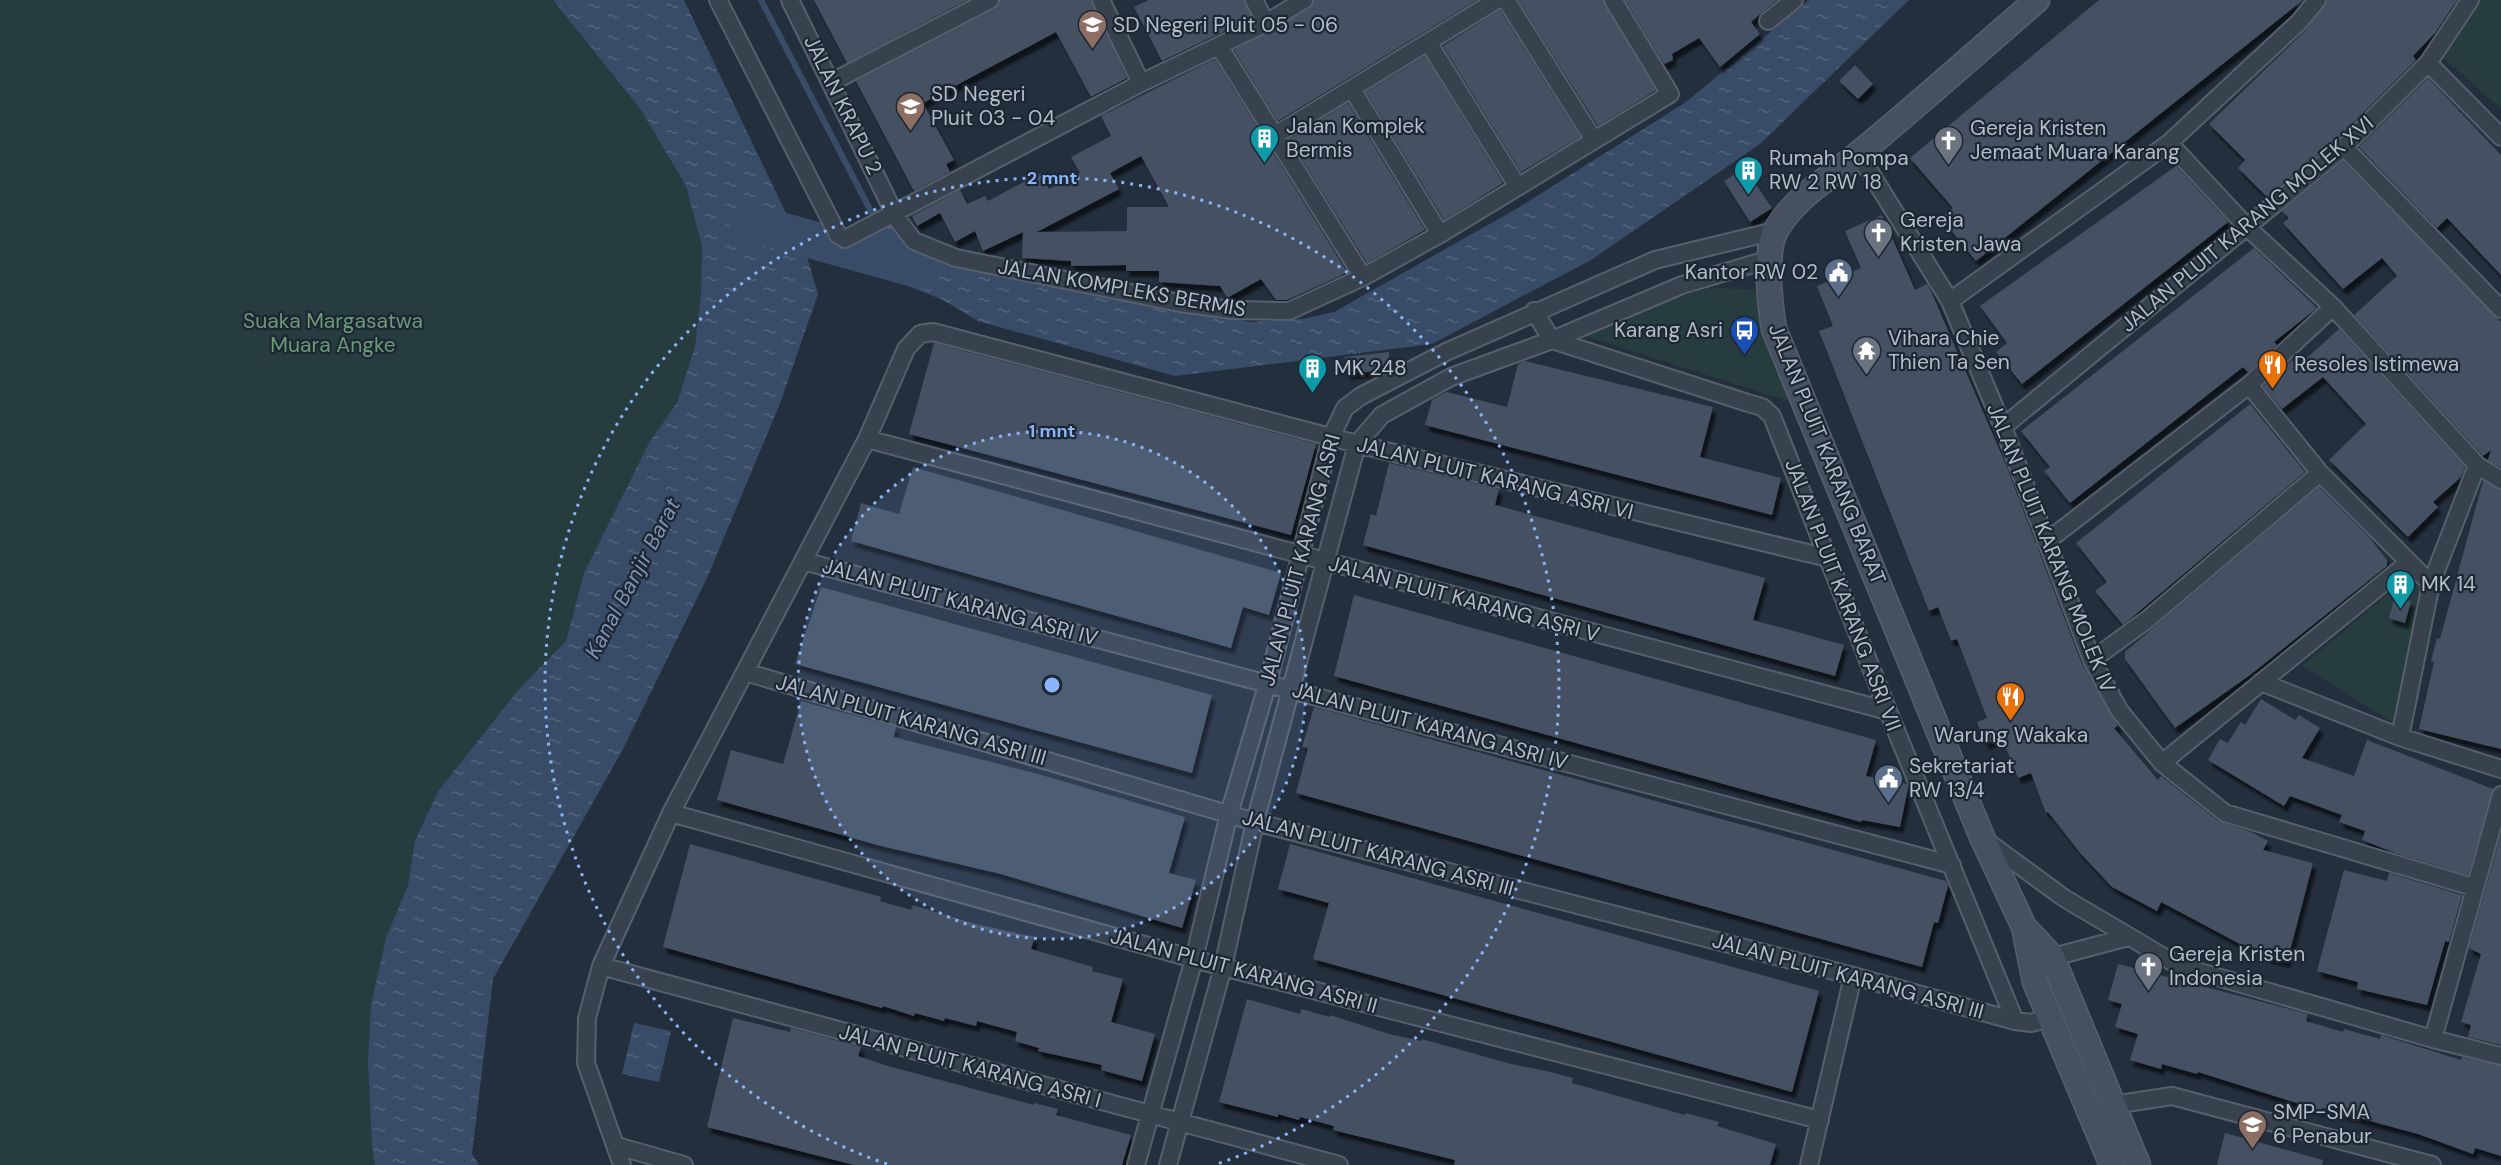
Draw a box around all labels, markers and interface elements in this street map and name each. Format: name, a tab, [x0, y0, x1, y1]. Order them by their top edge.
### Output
school or university icon: SD Negeri Pluit 05 - 06	[1076, 9, 1108, 51]
place label: SD Negeri Pluit 05 - 06	[1113, 11, 1338, 39]
street label: JALAN KRAPU 2	[797, 31, 889, 179]
place label: SD Negeri Pluit 03 - 04	[931, 80, 1055, 132]
school or university icon: SD Negeri Pluit 03 - 04	[894, 90, 926, 132]
street label: JALAN PLUIT KARANG MOLEK XVI	[2114, 110, 2380, 338]
place label: Jalan Komplek Bermis	[1286, 112, 1425, 164]
place label: Gereja Kristen Jemaat Muara Karang	[1970, 114, 2180, 166]
building icon: Jalan Komplek Bermis	[1249, 122, 1281, 164]
church icon: Gereja Kristen Jemaat Muara Karang	[1933, 124, 1965, 166]
place label: Rumah Pompa RW 2 RW 18	[1769, 144, 1909, 196]
building icon: Rumah Pompa RW 2 RW 18	[1732, 154, 1764, 196]
text: 2 mnt	[1027, 166, 1077, 190]
place label: Gereja Kristen Jawa	[1900, 206, 2021, 258]
church icon: Gereja Kristen Jawa	[1863, 216, 1895, 258]
street label: JALAN KOMPLEKS BERMIS	[996, 252, 1248, 324]
public building icon: Kantor RW 02	[1823, 256, 1855, 298]
place label: Kantor RW 02	[1685, 258, 1818, 286]
park label: Suaka Margasatwa Muara Angke	[243, 307, 423, 359]
bus stop icon: Karang Asri	[1728, 314, 1760, 356]
place label: Karang Asri	[1614, 316, 1723, 344]
street label: JALAN PLUIT KARANG BARAT	[1762, 319, 1892, 589]
place label: Vihara Chie Thien Ta Sen	[1888, 324, 2010, 376]
temple icon: Vihara Chie Thien Ta Sen	[1851, 334, 1883, 376]
restaurant icon: Resoles Istimewa	[2257, 348, 2289, 390]
place label: Resoles Istimewa	[2294, 350, 2459, 378]
building icon: MK 248	[1297, 352, 1329, 394]
place label: MK 248	[1334, 354, 1407, 382]
street label: JALAN PLUIT KARANG MOLEK IV	[1980, 399, 2122, 697]
text: 1 mnt	[1029, 419, 1075, 443]
street label: JALAN PLUIT KARANG ASRI VI	[1354, 430, 1636, 526]
street label: JALAN PLUIT KARANG ASRI	[1253, 431, 1347, 689]
street label: JALAN PLUIT KARANG ASRI VII	[1778, 455, 1908, 735]
water label: Kanal Banjir Barat	[578, 492, 687, 664]
street label: JALAN PLUIT KARANG ASRI V	[1325, 549, 1603, 649]
street label: JALAN PLUIT KARANG ASRI IV	[819, 552, 1101, 652]
building icon: MK 14	[2384, 568, 2416, 610]
place label: MK 14	[2421, 570, 2476, 598]
street label: JALAN PLUIT KARANG ASRI III	[773, 668, 1049, 772]
centre of rings	[1042, 675, 1062, 695]
street label: JALAN PLUIT KARANG ASRI IV	[1289, 676, 1571, 776]
restaurant icon: Warung Wakaka	[1995, 680, 2027, 722]
place label: Warung Wakaka	[1934, 721, 2088, 749]
place label: Sekretariat RW 13/4	[1909, 752, 2014, 804]
public building icon: Sekretariat RW 13/4	[1872, 762, 1904, 804]
street label: JALAN PLUIT KARANG ASRI III	[1239, 803, 1517, 903]
street label: JALAN PLUIT KARANG ASRI II	[1107, 922, 1381, 1020]
street label: JALAN PLUIT KARANG ASRI III	[1709, 926, 1987, 1026]
place label: Gereja Kristen Indonesia	[2169, 940, 2305, 992]
church icon: Gereja Kristen Indonesia	[2132, 950, 2164, 992]
street label: JALAN PLUIT KARANG ASRI I	[836, 1018, 1104, 1114]
place label: SMP-SMA 6 Penabur	[2273, 1098, 2372, 1150]
school or university icon: SMP-SMA 6 Penabur	[2236, 1108, 2268, 1150]

